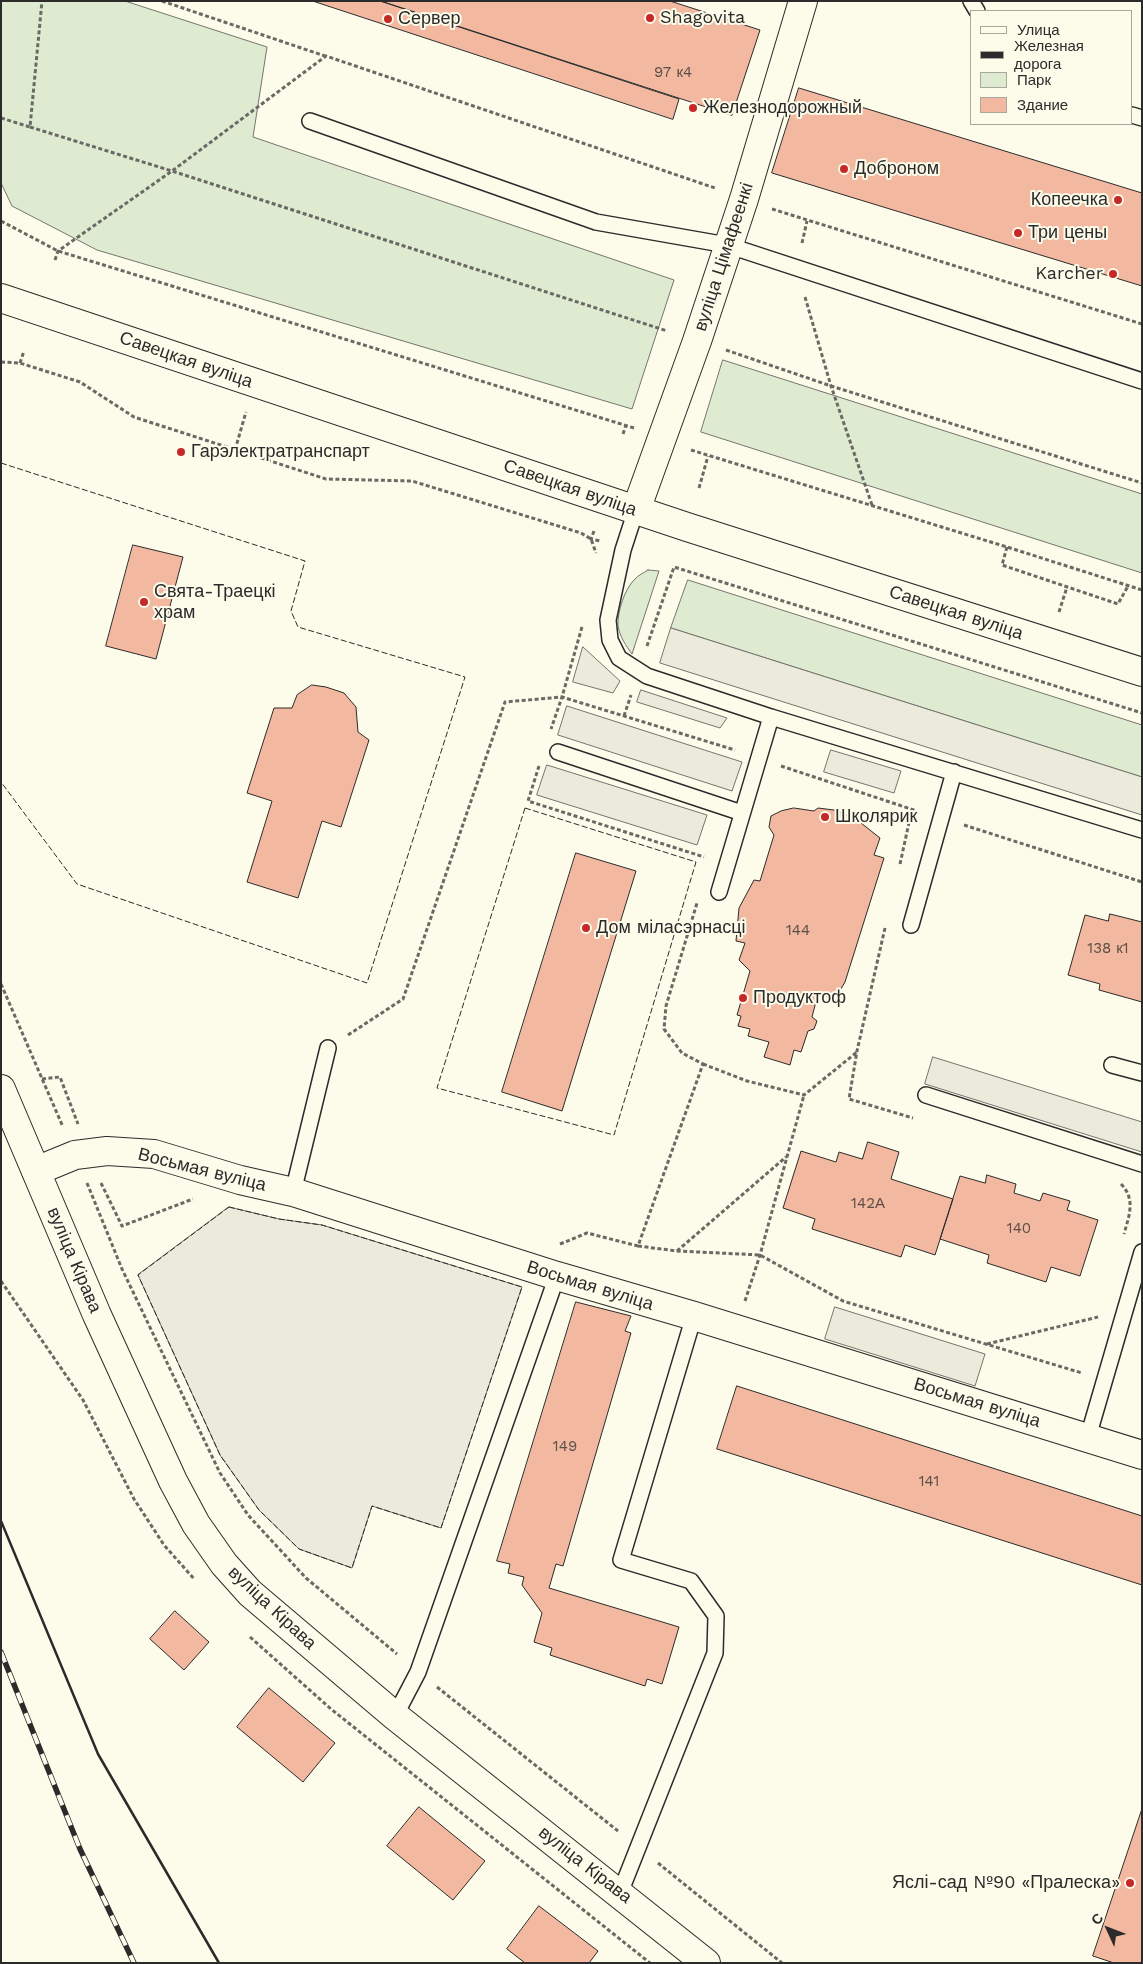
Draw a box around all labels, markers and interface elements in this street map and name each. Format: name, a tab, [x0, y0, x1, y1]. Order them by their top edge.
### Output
place label: Shagovita	[660, 7, 745, 29]
place label: Сервер	[398, 8, 460, 30]
legend	[970, 10, 1133, 125]
marker: Shagovita	[644, 12, 656, 24]
marker: Сервер	[382, 13, 394, 25]
text: Улица	[1017, 21, 1060, 39]
text: Железная дорога	[1014, 37, 1084, 73]
house number: 97 к4	[654, 64, 692, 82]
text: Парк	[1017, 71, 1051, 89]
text: Здание	[1017, 96, 1068, 114]
place label: Железнодорожный	[703, 97, 862, 119]
marker: Железнодорожный	[687, 102, 699, 114]
place label: Доброном	[854, 158, 939, 180]
marker: Доброном	[838, 163, 850, 175]
street label: вуліца Цімафеенкі	[690, 180, 758, 334]
place label: Копеечка	[1031, 189, 1108, 211]
marker: Копеечка	[1112, 194, 1124, 206]
place label: Три цены	[1028, 222, 1107, 244]
marker: Три цены	[1012, 227, 1024, 239]
place label: Karcher	[1035, 263, 1103, 285]
marker: Karcher	[1107, 268, 1119, 280]
street label: Савецкая вуліца	[116, 327, 256, 393]
place label: Гарэлектратранспарт	[191, 441, 370, 463]
marker: Гарэлектратранспарт	[175, 446, 187, 458]
street label: Савецкая вуліца	[500, 455, 640, 521]
place label: Свята-Траецкі храм	[154, 581, 276, 624]
street label: Савецкая вуліца	[886, 581, 1026, 645]
marker: Свята-Траецкі храм	[138, 596, 150, 608]
place label: Школярик	[835, 806, 917, 828]
marker: Школярик	[819, 811, 831, 823]
place label: Дом міласэрнасці	[596, 917, 745, 939]
marker: Дом міласэрнасці	[580, 922, 592, 934]
house number: 144	[786, 922, 810, 940]
house number: 138 к1	[1087, 940, 1129, 958]
place label: Продуктоф	[753, 987, 846, 1009]
marker: Продуктоф	[737, 992, 749, 1004]
street label: Восьмая вуліца	[136, 1144, 268, 1196]
house number: 142А	[851, 1195, 885, 1213]
street label: вуліца Кірава	[42, 1204, 106, 1316]
house number: 140	[1007, 1220, 1031, 1238]
street label: Восьмая вуліца	[524, 1256, 656, 1316]
street label: Восьмая вуліца	[911, 1373, 1043, 1433]
house number: 149	[553, 1438, 577, 1456]
house number: 141	[919, 1473, 939, 1491]
street label: вуліца Кірава	[223, 1562, 321, 1654]
street label: вуліца Кірава	[534, 1822, 636, 1908]
place label: Яслі-сад №90 «Пралеска»	[892, 1872, 1120, 1894]
marker: Яслі-сад №90 «Пралеска»	[1124, 1877, 1136, 1889]
north arrow	[1083, 1904, 1133, 1954]
text: С	[1088, 1910, 1106, 1928]

